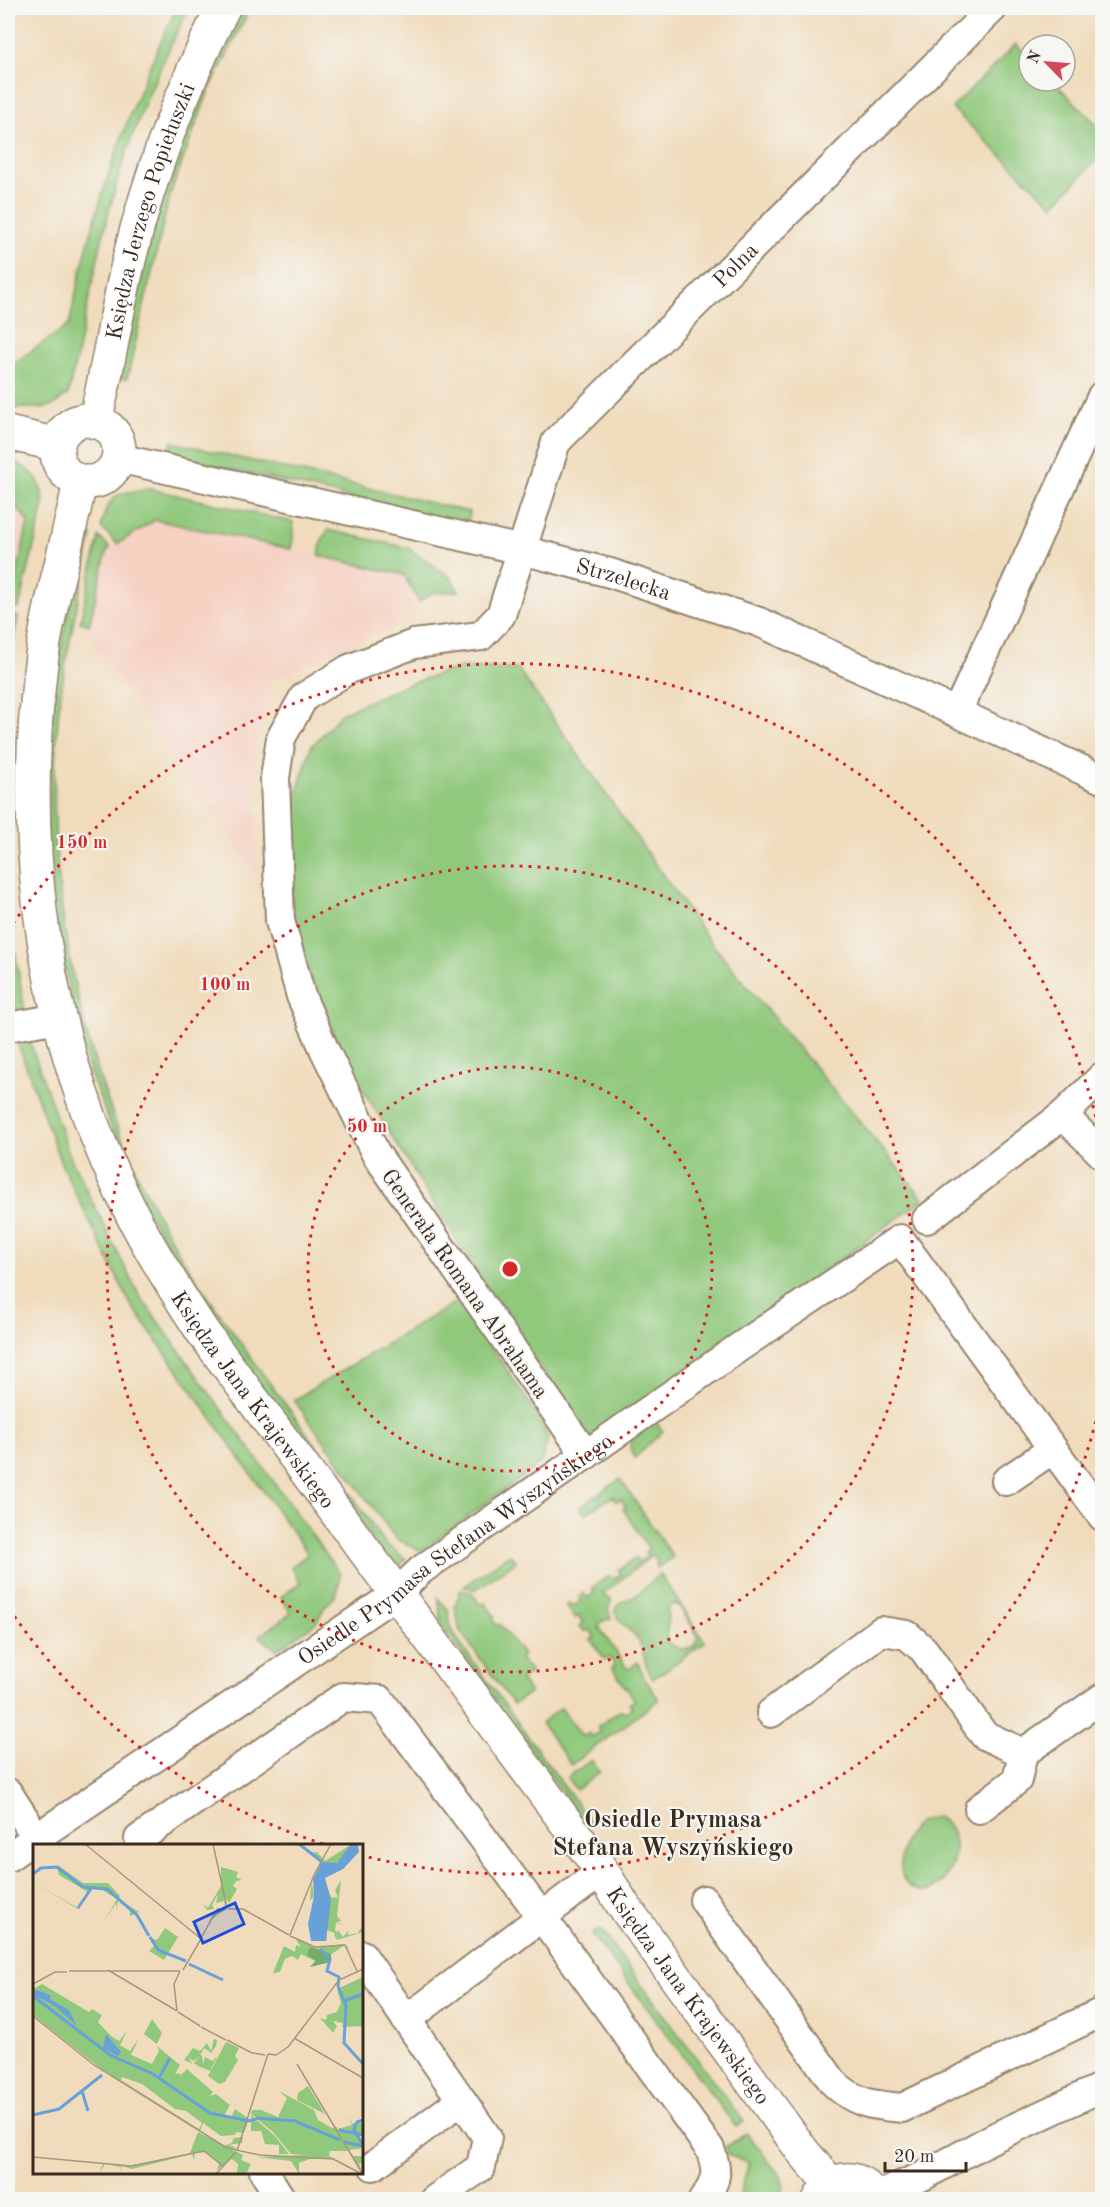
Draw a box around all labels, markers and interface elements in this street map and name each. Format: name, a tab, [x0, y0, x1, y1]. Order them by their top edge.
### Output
north arrow	[1017, 33, 1077, 93]
text: N	[1025, 48, 1045, 66]
street label: Księdza Jerzego Popiełuszki	[103, 80, 200, 342]
street label: Polna	[709, 239, 763, 293]
street label: Strzelecka	[573, 556, 674, 605]
text: 150 m	[57, 834, 107, 852]
text: 100 m	[200, 976, 250, 994]
text: 50 m	[347, 1118, 387, 1136]
street label: Generała Romana Abrahama	[377, 1166, 552, 1403]
centre of rings	[500, 1259, 520, 1279]
street label: Księdza Jana Krajewskiego	[166, 1288, 338, 1513]
street label: Osiedle Prymasa Stefana Wyszyńskiego	[294, 1430, 617, 1670]
district label: Osiedle Prymasa Stefana Wyszyńskiego	[552, 1809, 794, 1861]
inset map	[33, 1844, 363, 2174]
street label: Księdza Jana Krajewskiego	[601, 1883, 774, 2109]
scale bar	[885, 2135, 966, 2173]
text: 20 m	[894, 2148, 934, 2166]

